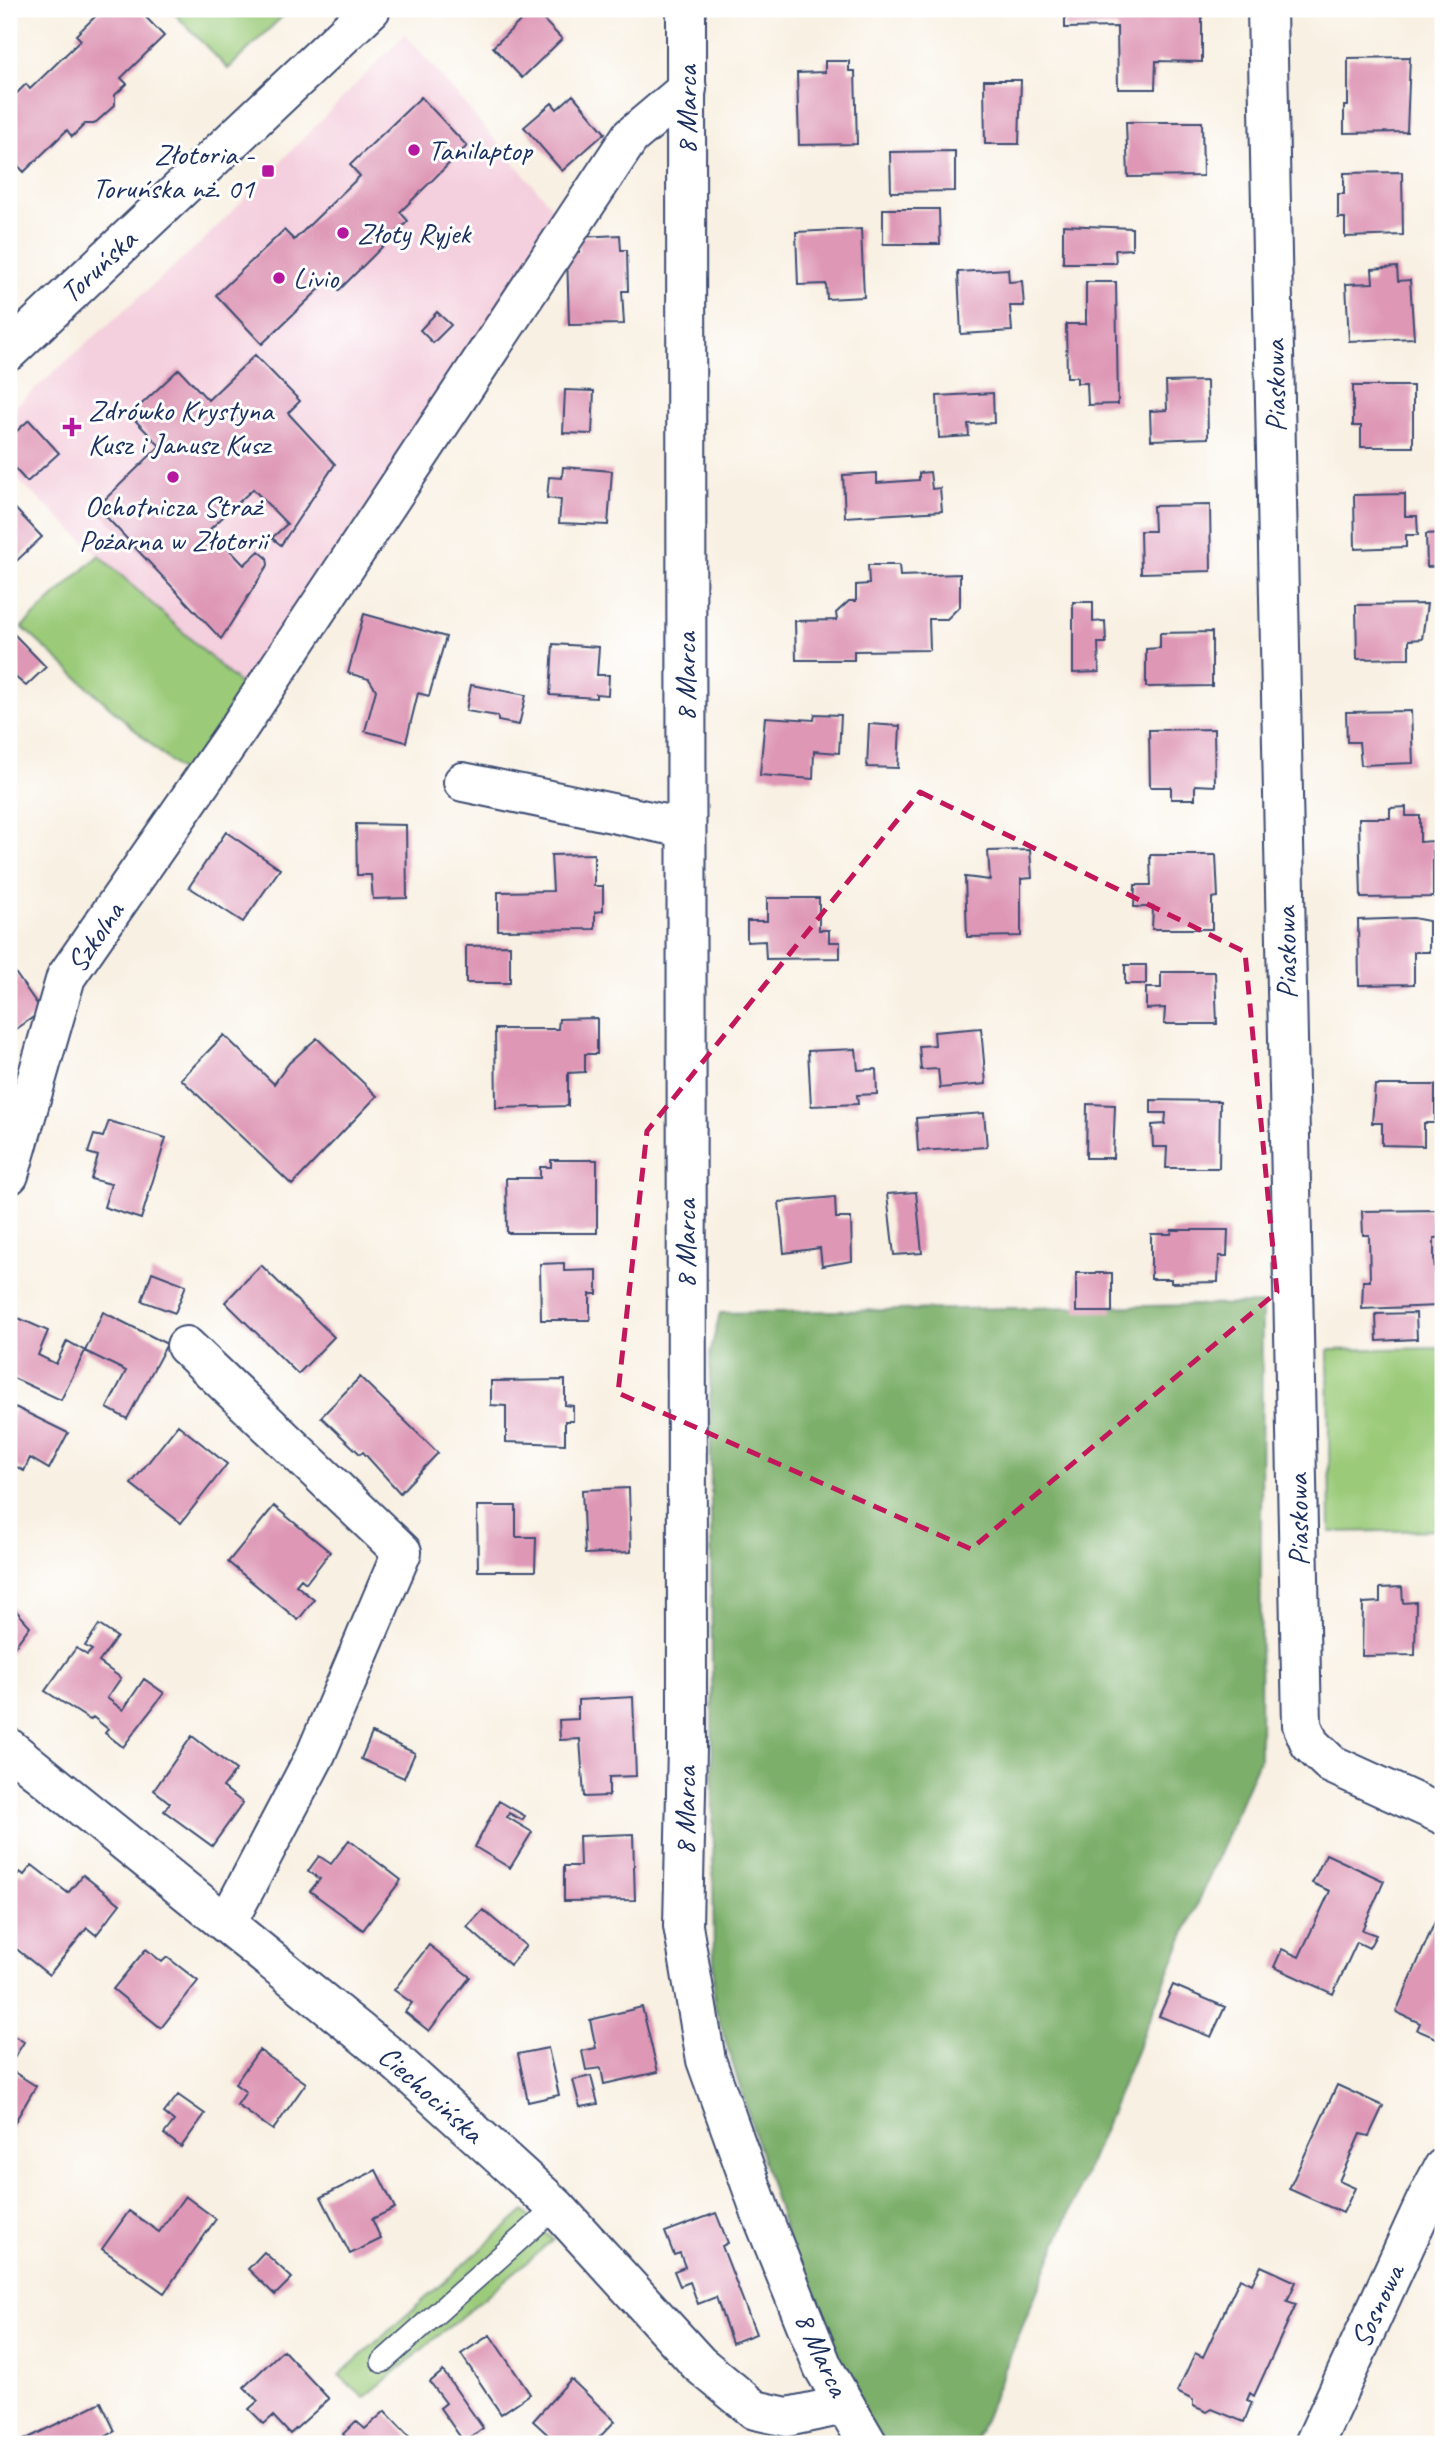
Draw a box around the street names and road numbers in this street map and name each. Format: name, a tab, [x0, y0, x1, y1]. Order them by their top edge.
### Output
street label: 8 Marca	[667, 64, 705, 154]
street label: Toruńska	[52, 220, 146, 311]
street label: Piaskowa	[1255, 338, 1295, 432]
street label: 8 Marca	[666, 631, 704, 721]
street label: Szkolna	[58, 893, 133, 979]
street label: Piaskowa	[1266, 905, 1306, 999]
street label: 8 Marca	[666, 1198, 704, 1288]
street label: Piaskowa	[1278, 1472, 1318, 1566]
street label: 8 Marca	[665, 1764, 705, 1856]
street label: Ciechocińska	[370, 2037, 493, 2153]
street label: Sosnowa	[1341, 2256, 1414, 2353]
street label: 8 Marca	[786, 2306, 859, 2404]

